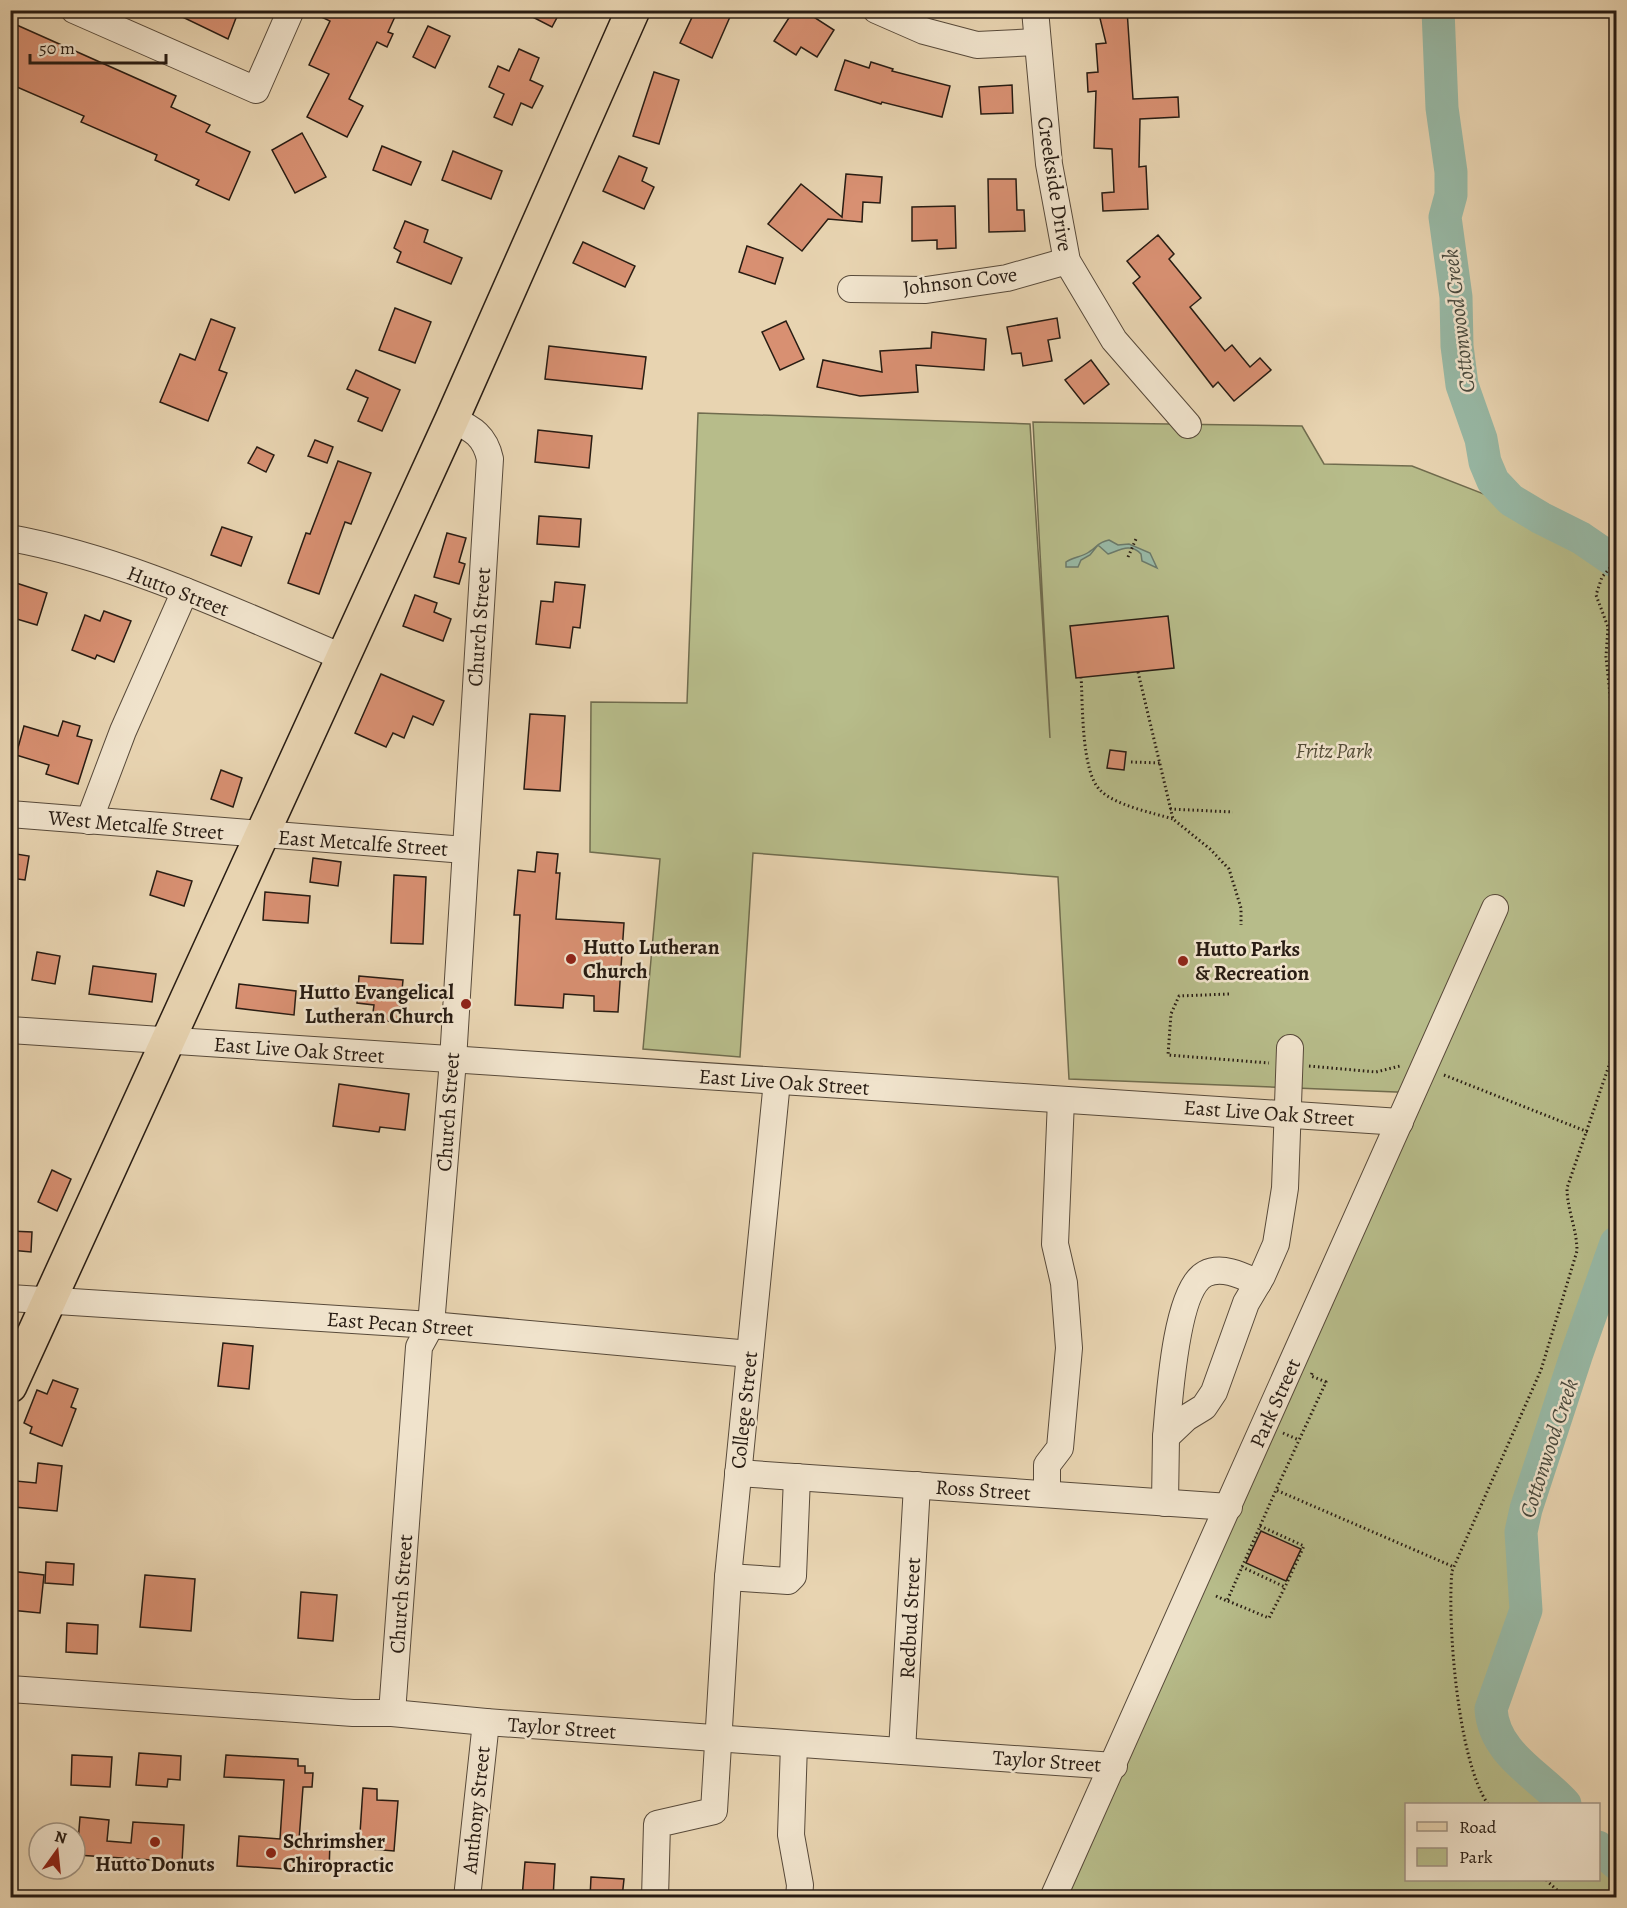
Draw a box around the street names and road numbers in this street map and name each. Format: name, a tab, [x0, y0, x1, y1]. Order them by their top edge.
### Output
street label: Creekside Drive	[1031, 115, 1079, 253]
street label: Johnson Cove	[901, 260, 1019, 302]
street label: Hutto Street	[123, 559, 233, 623]
street label: Church Street	[461, 566, 497, 688]
street label: West Metcalfe Street	[46, 803, 225, 847]
street label: East Metcalfe Street	[277, 823, 449, 863]
street label: East Live Oak Street	[213, 1030, 385, 1070]
street label: Church Street	[430, 1051, 466, 1173]
street label: East Live Oak Street	[698, 1062, 870, 1102]
street label: East Live Oak Street	[1183, 1093, 1355, 1133]
street label: East Pecan Street	[326, 1305, 474, 1343]
street label: College Street	[724, 1350, 764, 1470]
street label: Park Street	[1243, 1354, 1307, 1452]
street label: Ross Street	[934, 1473, 1032, 1507]
street label: Church Street	[383, 1533, 419, 1655]
street label: Redbud Street	[893, 1556, 927, 1680]
street label: Taylor Street	[507, 1710, 617, 1746]
street label: Taylor Street	[992, 1743, 1102, 1779]
street label: Anthony Street	[455, 1745, 497, 1876]

